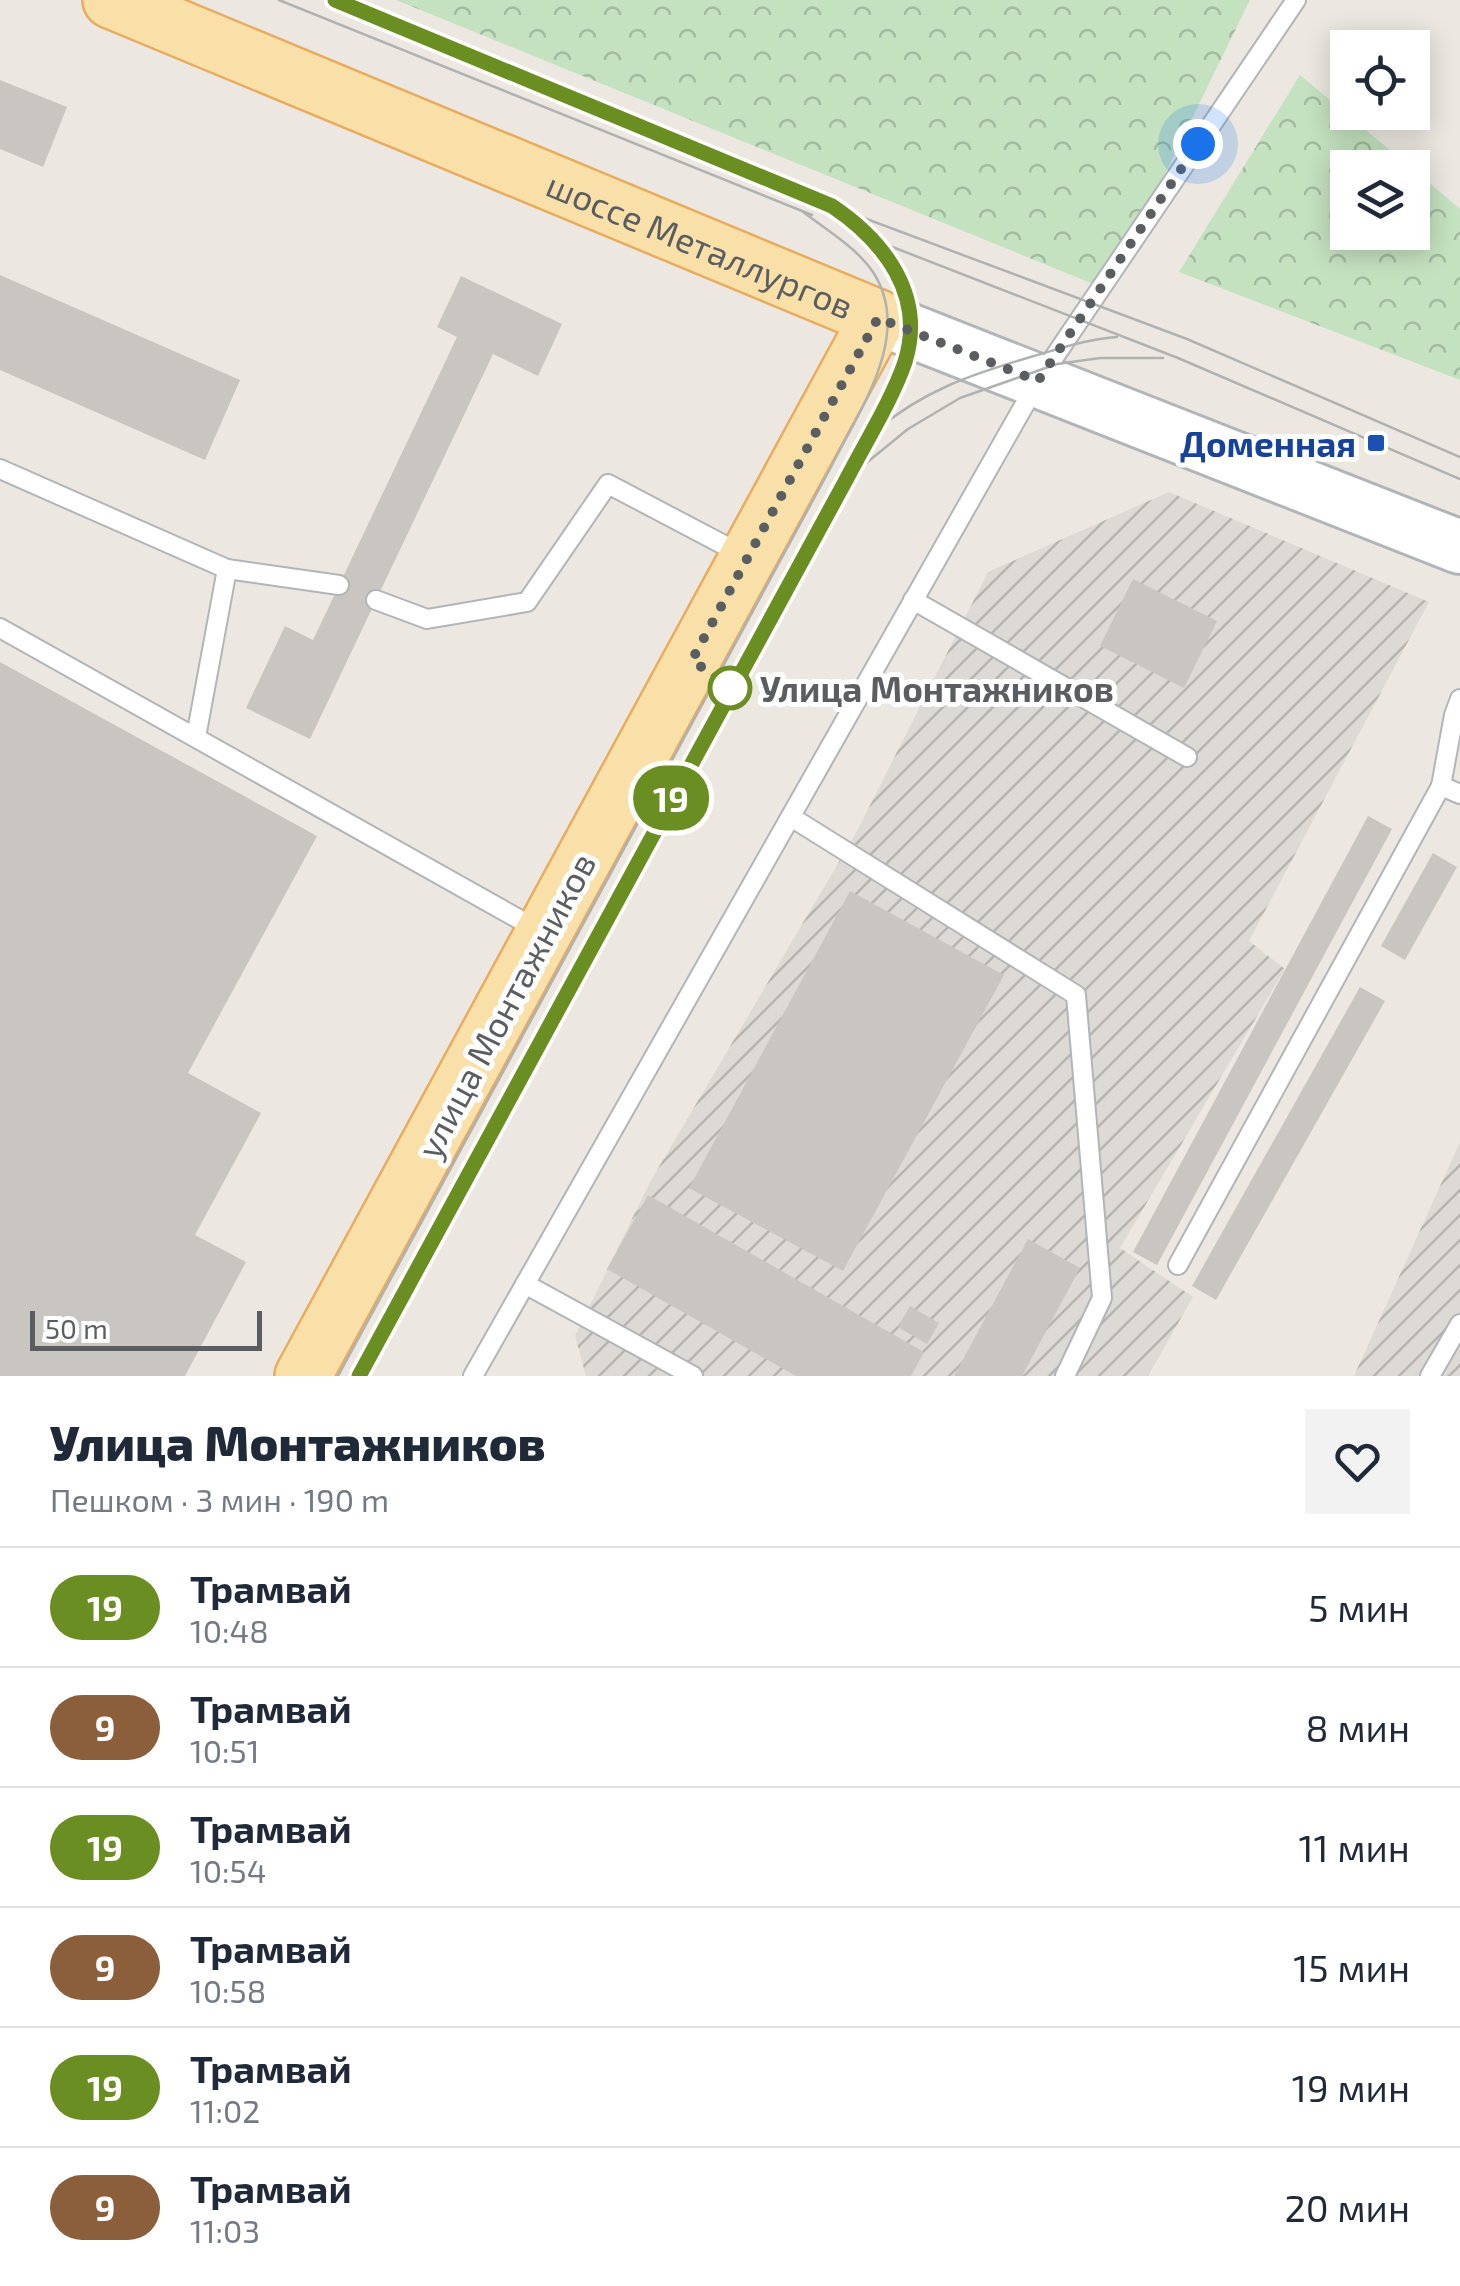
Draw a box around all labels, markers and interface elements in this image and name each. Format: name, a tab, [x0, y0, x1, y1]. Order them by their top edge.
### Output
map controls	[1330, 30, 1430, 250]
button: locate	[1330, 30, 1430, 130]
your location	[1173, 119, 1223, 169]
button: layers	[1330, 150, 1430, 250]
street label: шоссе Металлургов	[541, 162, 860, 327]
place label: Доменная	[1180, 422, 1356, 464]
marker: Доменная	[1365, 432, 1387, 454]
marker: Улица Монтажников	[709, 667, 751, 709]
place label: Улица Монтажников	[760, 667, 1114, 709]
line badge: 19	[626, 766, 716, 830]
text: 19	[653, 777, 689, 819]
street label: улица Монтажников	[407, 845, 604, 1165]
scale bar	[30, 1306, 262, 1350]
text: 50 m	[45, 1311, 108, 1345]
button: heart	[1305, 1409, 1410, 1514]
text: Улица Монтажников	[50, 1413, 546, 1471]
text: Пешком · 3 мин · 190 m	[50, 1480, 389, 1518]
text: Трамвай	[190, 1565, 352, 1611]
text: 5 мин	[1308, 1584, 1410, 1630]
text: 19	[87, 1586, 123, 1628]
text: 10:48	[190, 1611, 269, 1649]
text: Трамвай	[190, 1685, 352, 1731]
text: 8 мин	[1306, 1704, 1410, 1750]
text: 9	[95, 1706, 115, 1748]
text: 10:51	[190, 1731, 259, 1769]
text: Трамвай	[190, 1805, 352, 1851]
text: 11 мин	[1298, 1824, 1410, 1870]
text: 19	[87, 1826, 123, 1868]
text: 10:54	[190, 1851, 266, 1889]
text: Трамвай	[190, 1925, 352, 1971]
text: 15 мин	[1293, 1944, 1410, 1990]
text: 9	[95, 1946, 115, 1988]
text: 10:58	[190, 1971, 266, 2009]
text: Трамвай	[190, 2045, 352, 2091]
text: 19 мин	[1292, 2064, 1410, 2110]
text: 19	[87, 2066, 123, 2108]
text: 11:02	[190, 2091, 260, 2129]
text: Трамвай	[190, 2165, 352, 2211]
text: 20 мин	[1284, 2184, 1410, 2230]
text: 9	[95, 2186, 115, 2228]
text: 11:03	[190, 2211, 260, 2249]

